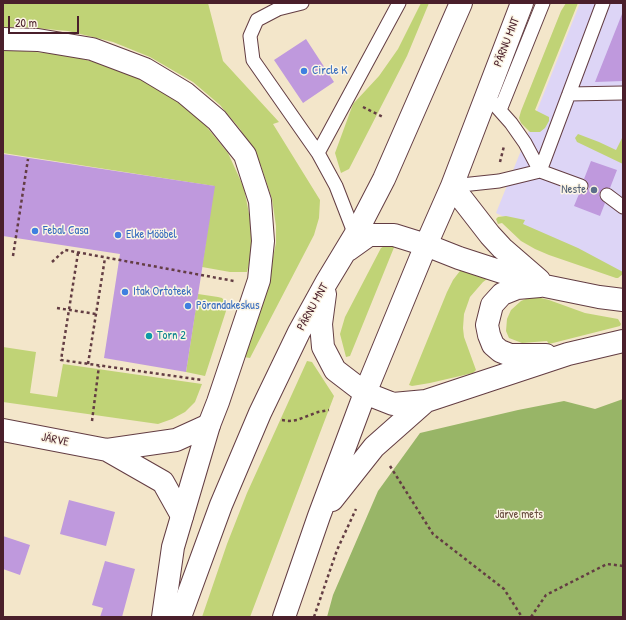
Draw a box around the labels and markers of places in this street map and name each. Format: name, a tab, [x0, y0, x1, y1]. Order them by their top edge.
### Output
place label: Circle K	[312, 64, 348, 78]
marker: Circle K	[299, 66, 309, 76]
place label: Neste	[561, 183, 586, 197]
marker: Neste	[589, 185, 599, 195]
place label: Febal Casa	[43, 224, 88, 238]
marker: Febal Casa	[30, 226, 40, 236]
place label: Elke Mööbel	[126, 228, 177, 242]
marker: Elke Mööbel	[113, 230, 123, 240]
place label: Itak Ortoteek	[133, 285, 191, 299]
marker: Itak Ortoteek	[120, 287, 130, 297]
place label: Põrandakeskus	[196, 299, 260, 313]
marker: Põrandakeskus	[183, 301, 193, 311]
place label: Torn 2	[157, 329, 186, 343]
marker: Torn 2	[144, 331, 154, 341]

